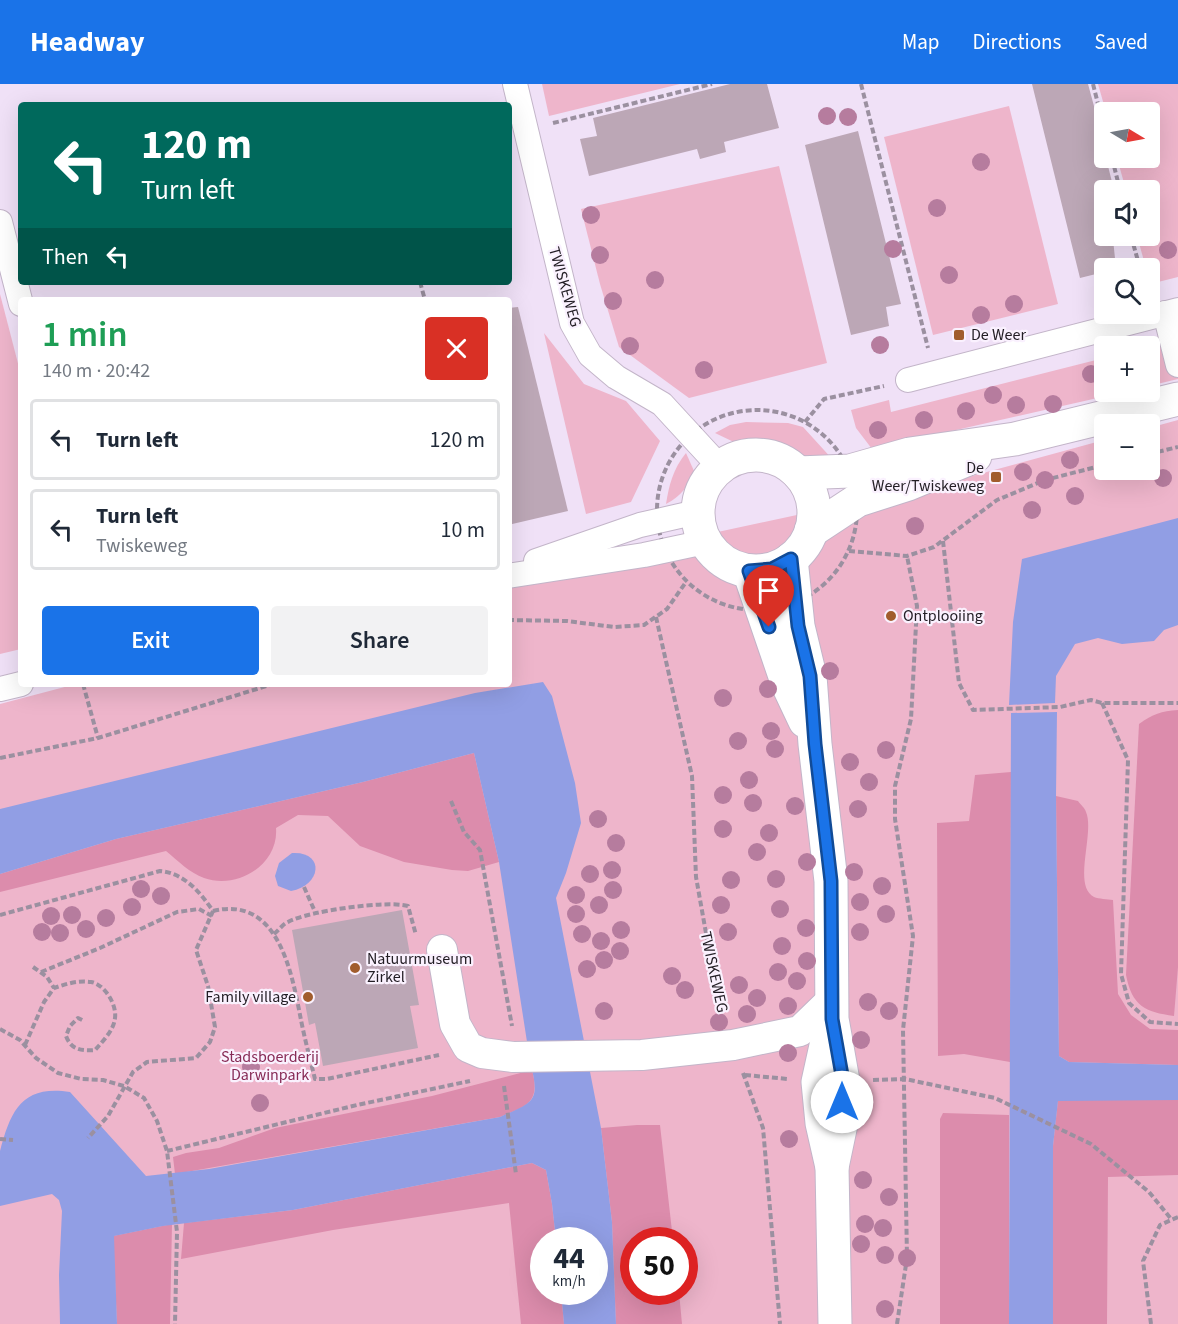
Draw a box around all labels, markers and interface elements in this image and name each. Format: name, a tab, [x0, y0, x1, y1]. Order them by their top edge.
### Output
text: Headway	[30, 22, 145, 62]
text: Map	[902, 27, 940, 57]
text: Directions	[973, 27, 1061, 57]
text: Saved	[1094, 27, 1148, 57]
north arrow	[1094, 102, 1160, 168]
map controls	[1094, 102, 1160, 480]
text: 120 m	[141, 115, 252, 175]
icon: left	[42, 126, 120, 204]
text: Turn left	[141, 171, 235, 210]
button: sound	[1094, 180, 1160, 246]
icon: left	[101, 240, 134, 273]
text: Then	[42, 241, 89, 273]
street label: TWISKEWEG	[543, 244, 587, 330]
button: search	[1094, 258, 1160, 324]
text: 1 min	[42, 309, 128, 360]
button: close	[425, 317, 488, 380]
place label: De Weer	[971, 324, 1026, 346]
marker: De Weer	[952, 328, 966, 342]
button: +	[1094, 336, 1160, 402]
text: 140 m · 20:42	[42, 357, 150, 385]
button: −	[1094, 414, 1160, 480]
icon: left	[45, 423, 78, 456]
text: Turn left	[96, 424, 178, 456]
text: 120 m	[430, 424, 485, 456]
place label: De Weer/Twiskeweg	[872, 457, 984, 497]
marker: De Weer/Twiskeweg	[989, 470, 1003, 484]
text: Turn left	[96, 500, 178, 532]
icon: left	[45, 513, 78, 546]
text: 10 m	[440, 514, 485, 546]
text: Twiskeweg	[96, 532, 187, 560]
pin	[743, 565, 794, 627]
icon: arrive	[752, 574, 785, 607]
place label: Ontplooiing	[903, 605, 983, 627]
button: Exit	[42, 606, 259, 675]
button: Share	[271, 606, 488, 675]
marker: Ontplooiing	[884, 609, 898, 623]
street label: TWISKEWEG	[695, 929, 733, 1015]
place label: Natuurmuseum Zirkel	[367, 948, 472, 988]
marker: Natuurmuseum Zirkel	[348, 961, 362, 975]
place label: Family village	[205, 986, 296, 1008]
marker: Family village	[301, 990, 315, 1004]
park label: Stadsboerderij Darwinpark	[221, 1046, 319, 1086]
position arrow	[810, 1070, 874, 1134]
speed limit sign: 50	[620, 1227, 698, 1305]
text: 44	[553, 1237, 585, 1280]
text: km/h	[552, 1271, 586, 1292]

